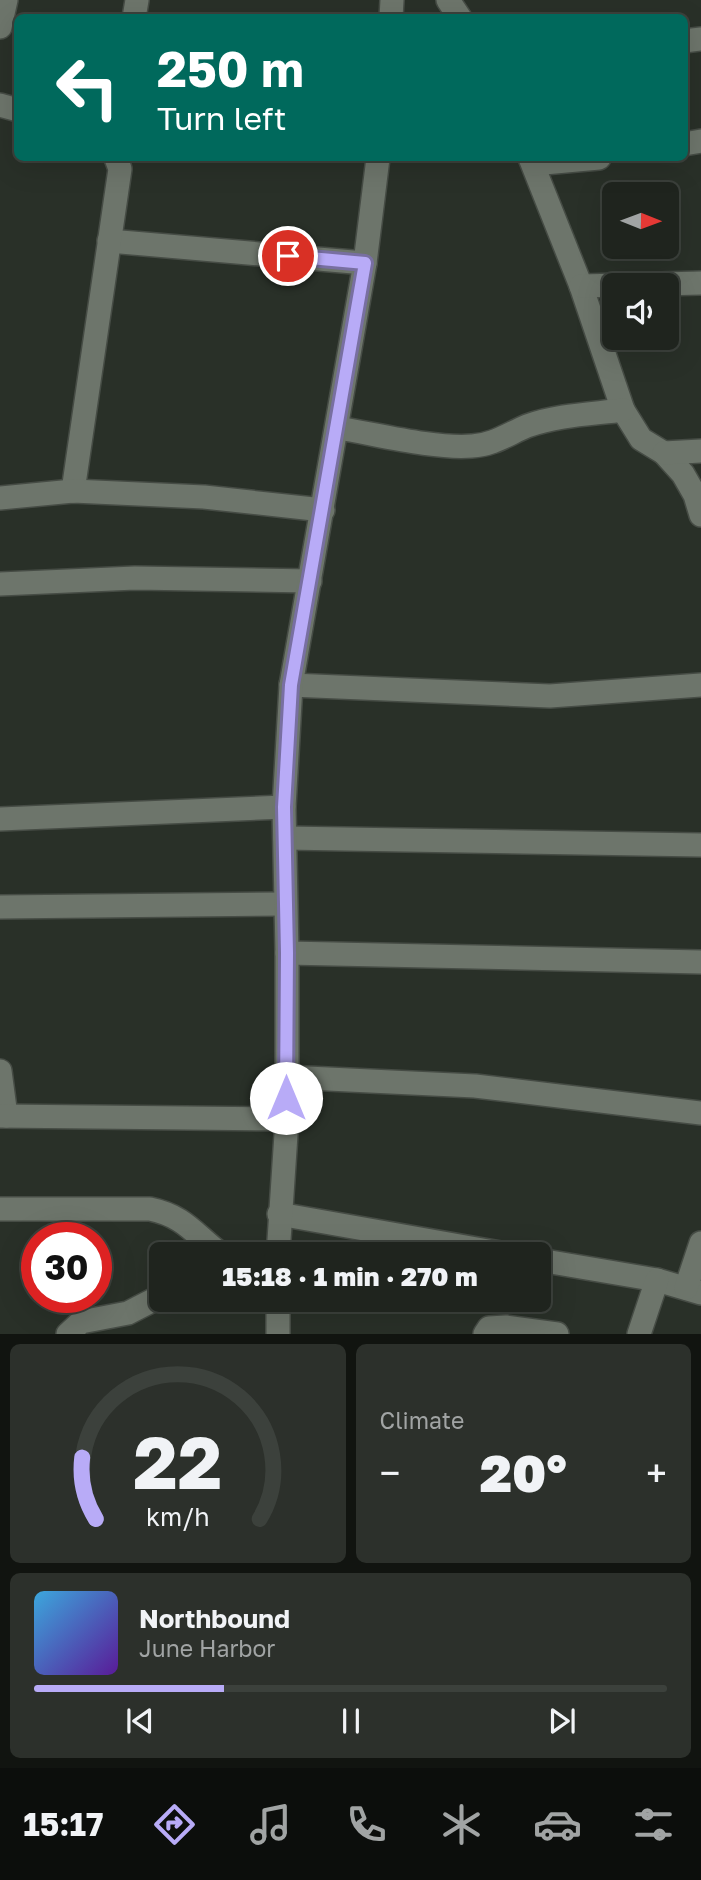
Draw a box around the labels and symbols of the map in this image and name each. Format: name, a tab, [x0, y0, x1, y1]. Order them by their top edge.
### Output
north arrow	[602, 182, 679, 259]
pin	[258, 226, 318, 286]
position arrow	[249, 1061, 323, 1135]
speed limit sign: 30	[21, 1222, 112, 1313]

